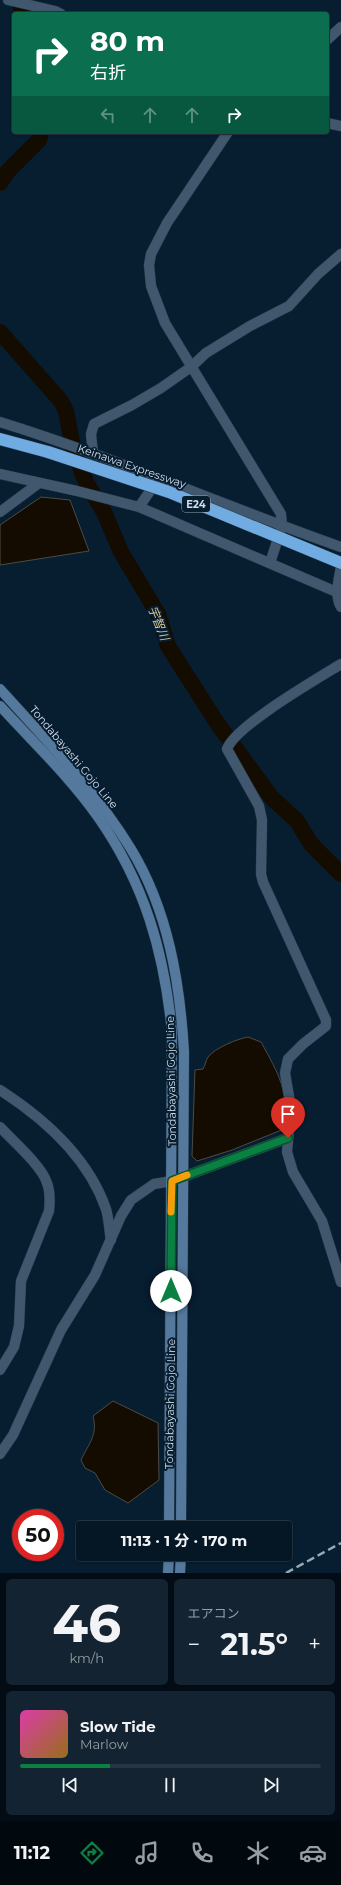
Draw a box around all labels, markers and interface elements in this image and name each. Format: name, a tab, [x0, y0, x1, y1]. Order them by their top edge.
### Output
text: 80 m	[90, 24, 165, 58]
icon: right	[24, 28, 76, 80]
text: 右折	[90, 62, 126, 84]
icon: left	[97, 104, 119, 126]
icon: ahead	[139, 104, 161, 126]
icon: ahead	[181, 104, 203, 126]
icon: right	[223, 104, 245, 126]
street label: Keinawa Expressway	[76, 441, 188, 491]
road number: E24	[182, 496, 210, 512]
water label: 宇智川	[145, 603, 173, 644]
street label: Tondabayashi Gojo Line	[27, 703, 121, 812]
street label: Tondabayashi Gojo Line	[163, 1015, 179, 1146]
pin	[271, 1097, 305, 1138]
icon: arrive	[277, 1103, 299, 1125]
position arrow	[150, 1270, 192, 1312]
street label: Tondabayashi Gojo Line	[162, 1338, 178, 1469]
speed limit sign: 50	[12, 1509, 64, 1561]
text: 11:13 · 1 分 · 170 m	[121, 1531, 247, 1550]
text: 46	[52, 1592, 121, 1655]
text: エアコン	[188, 1605, 240, 1621]
text: 21.5°	[220, 1626, 288, 1663]
text: −	[188, 1631, 200, 1658]
text: +	[308, 1631, 321, 1658]
text: km/h	[69, 1650, 104, 1666]
text: Slow Tide	[80, 1717, 156, 1736]
text: Marlow	[80, 1736, 128, 1752]
icon: previous	[59, 1774, 81, 1796]
icon: pause	[159, 1774, 181, 1796]
icon: next	[260, 1774, 282, 1796]
icon: directions	[78, 1839, 106, 1867]
icon: music	[133, 1839, 161, 1867]
icon: phone	[188, 1839, 216, 1867]
icon: climate	[244, 1839, 272, 1867]
icon: car	[299, 1839, 327, 1867]
text: 11:12	[14, 1842, 50, 1864]

